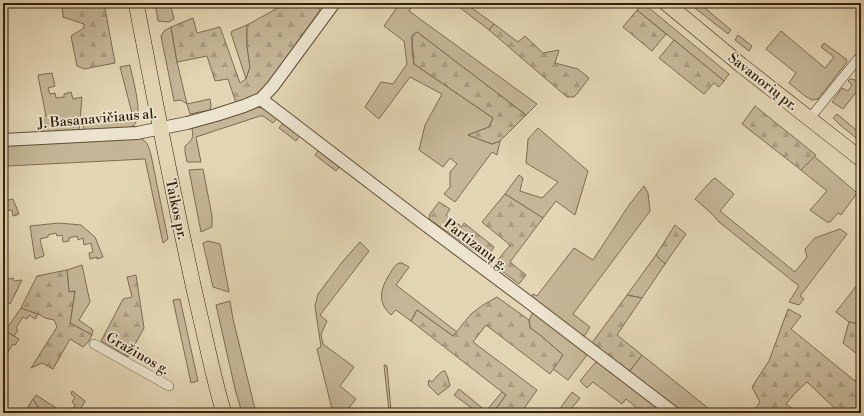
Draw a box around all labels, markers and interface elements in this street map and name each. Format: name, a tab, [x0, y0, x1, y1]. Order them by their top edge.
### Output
street label: Savanorių pr.	[724, 49, 801, 115]
street label: J. Basanavičiaus al.	[36, 105, 157, 133]
street label: Taikos pr.	[161, 177, 191, 241]
street label: Partizanų g.	[440, 215, 511, 275]
street label: Gražinos g.	[103, 329, 172, 379]

